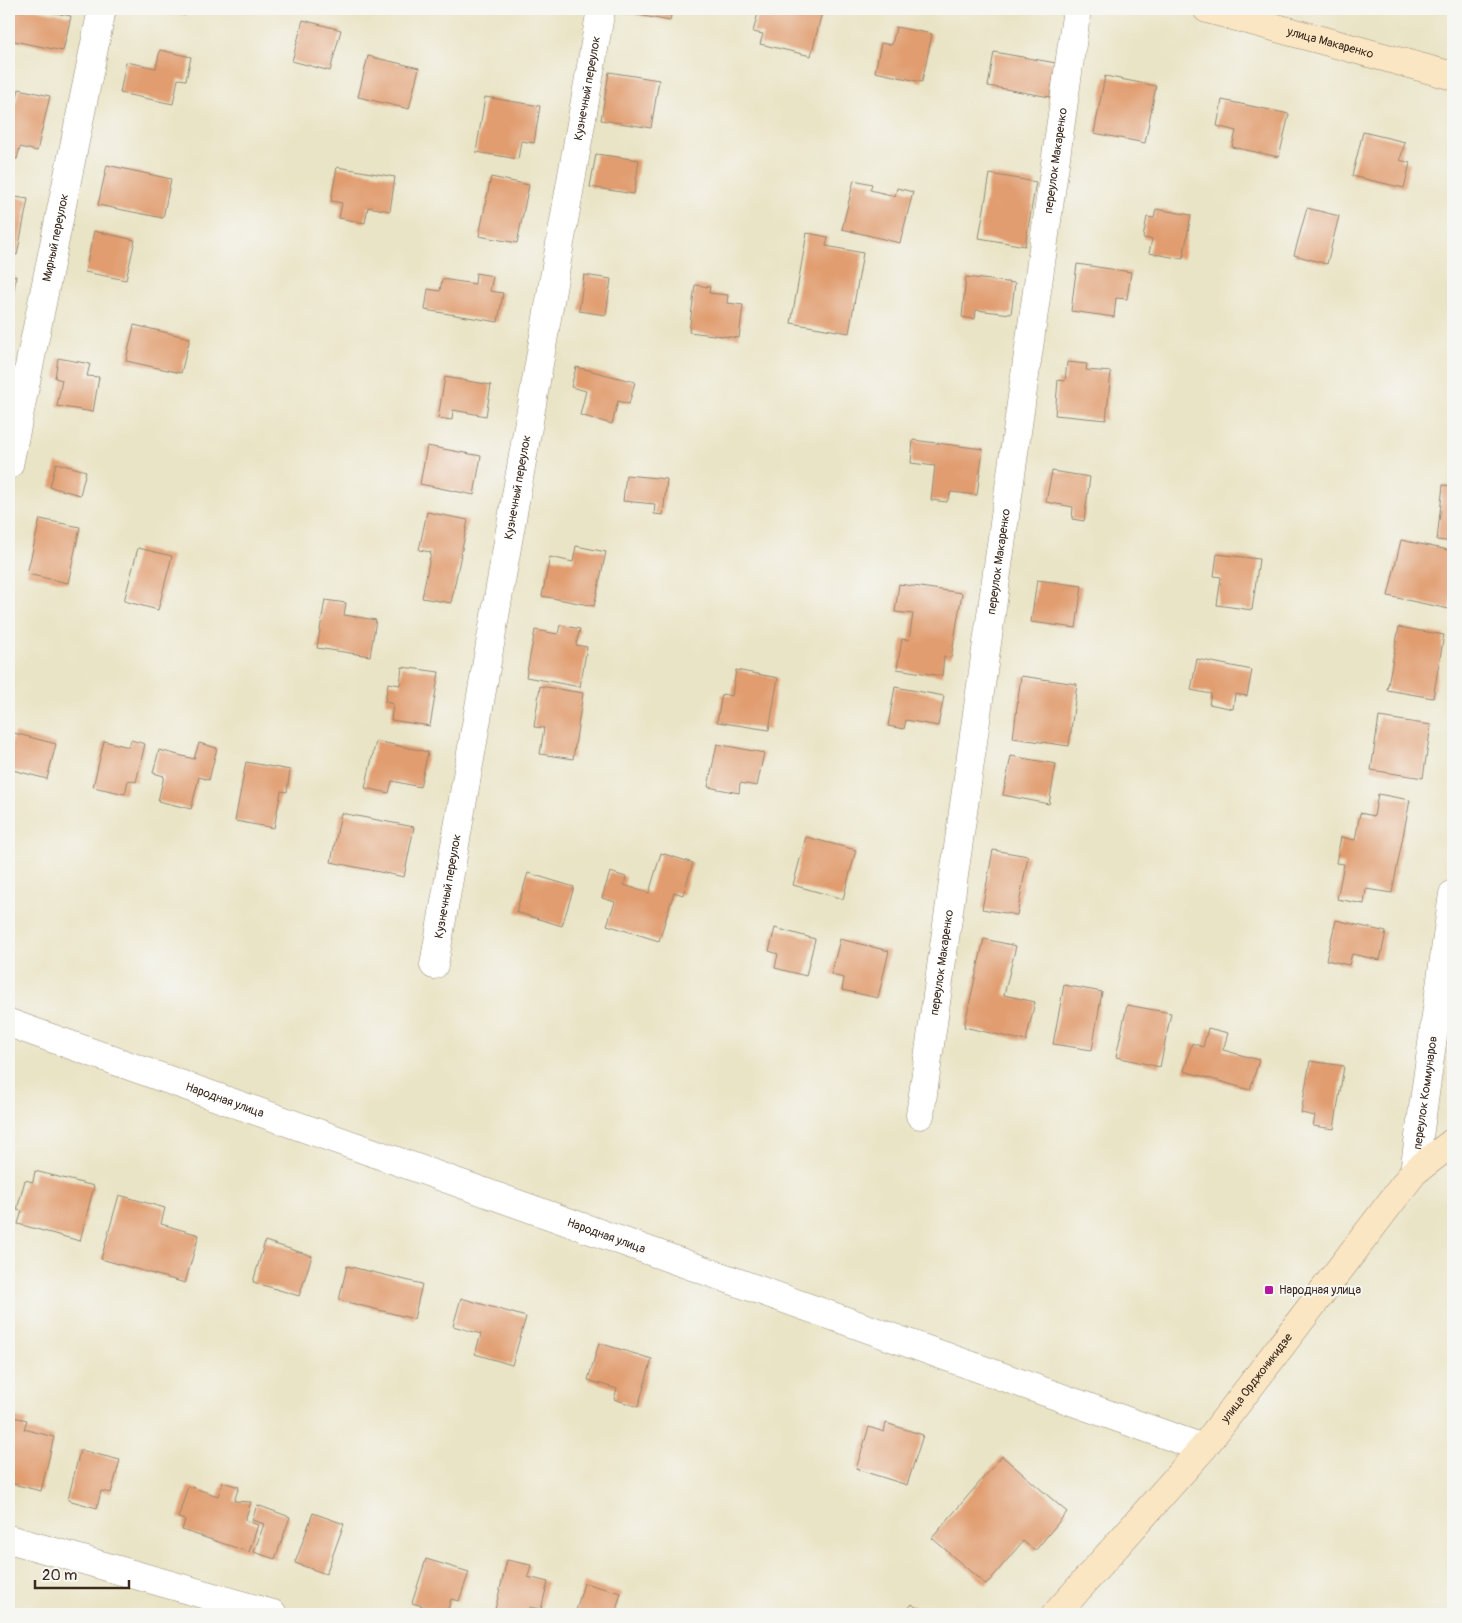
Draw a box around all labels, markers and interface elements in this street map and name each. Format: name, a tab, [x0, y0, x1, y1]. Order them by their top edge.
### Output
street label: улица Макаренко	[1285, 24, 1376, 62]
street label: Кузнечный переулок	[571, 35, 604, 142]
street label: переулок Макаренко	[1041, 106, 1071, 214]
street label: Мирный переулок	[40, 192, 72, 283]
street label: Кузнечный переулок	[501, 434, 534, 541]
street label: переулок Макаренко	[984, 507, 1014, 615]
street label: Кузнечный переулок	[432, 833, 465, 940]
street label: переулок Макаренко	[927, 908, 957, 1016]
street label: переулок Коммунаров	[1410, 1035, 1441, 1150]
street label: Народная улица	[183, 1079, 266, 1121]
street label: Народная улица	[565, 1215, 648, 1257]
place label: Народная улица	[1279, 1283, 1362, 1298]
marker: Народная улица	[1263, 1284, 1275, 1296]
street label: улица Орджоникидзе	[1217, 1330, 1296, 1427]
scale bar	[35, 1558, 129, 1590]
text: 20 m	[42, 1566, 77, 1585]

